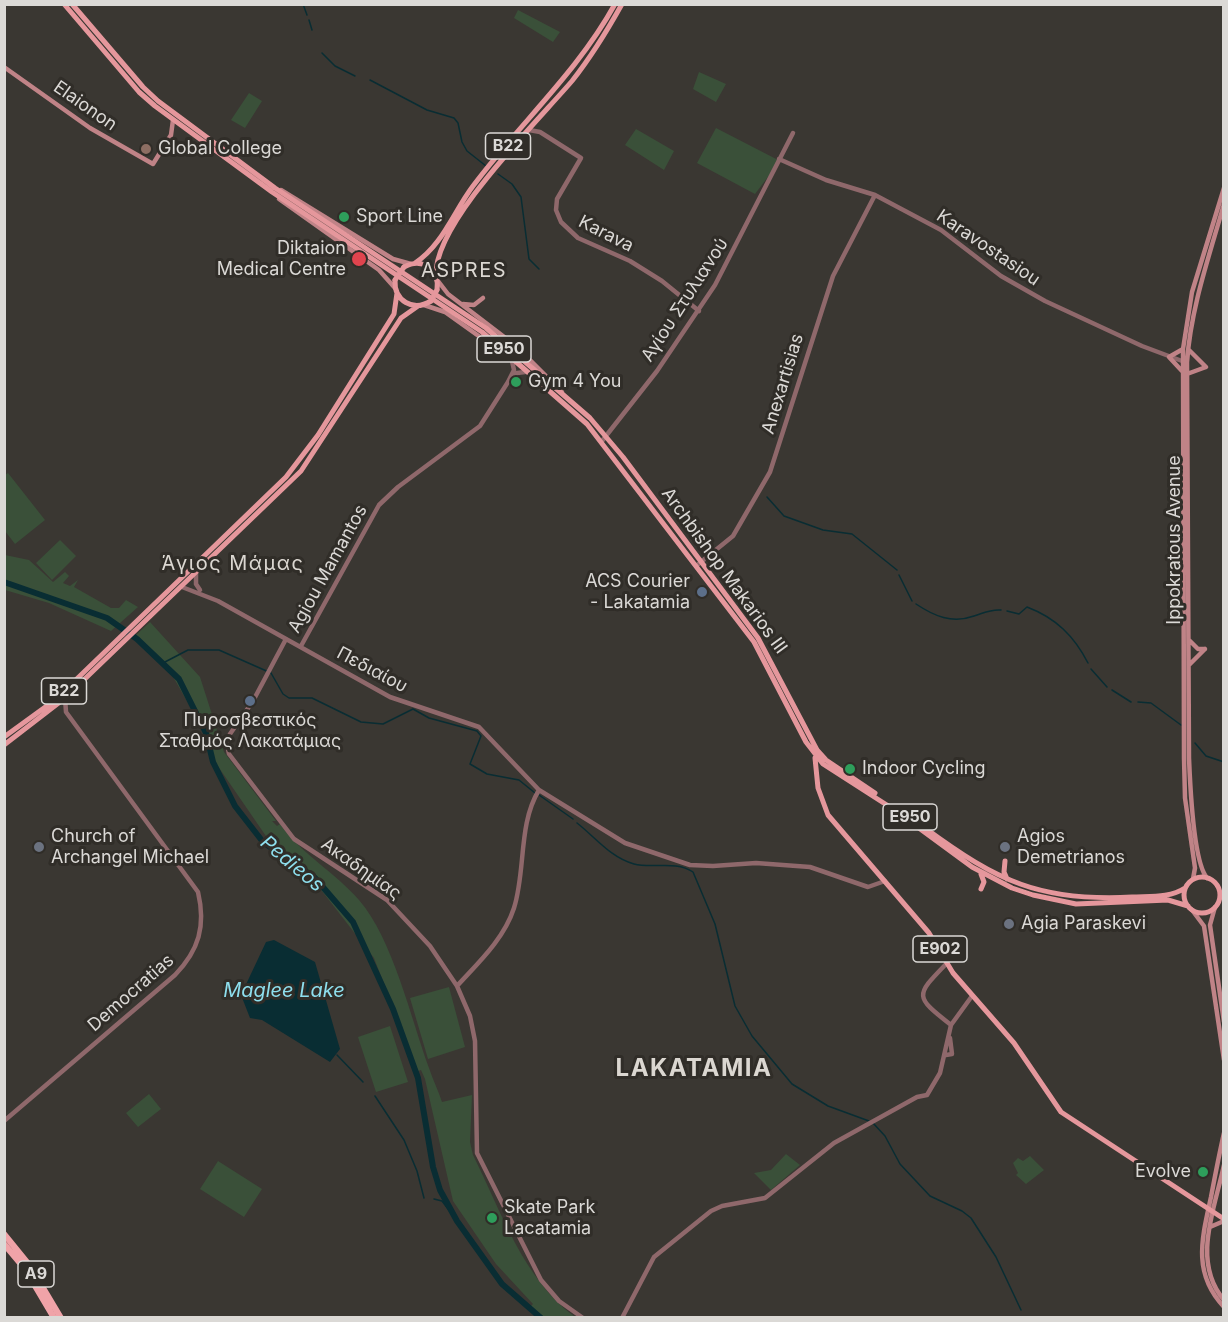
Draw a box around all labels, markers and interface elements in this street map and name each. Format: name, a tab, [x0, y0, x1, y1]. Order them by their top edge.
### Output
street label: Elaionon	[49, 76, 121, 136]
road number: B22	[486, 133, 530, 159]
place label: Global College	[158, 138, 282, 160]
marker: Global College	[139, 142, 153, 156]
street label: Karavostasiou	[932, 205, 1044, 291]
place label: Sport Line	[356, 206, 443, 228]
marker: Sport Line	[337, 210, 351, 224]
street label: Karava	[575, 211, 637, 257]
street label: Αγίου Στυλιανού	[637, 234, 733, 366]
place label: Diktaion Medical Centre	[217, 238, 346, 280]
marker: Diktaion Medical Centre	[350, 250, 368, 268]
district label: ASPRES	[421, 259, 507, 283]
street label: Anexartisias	[757, 331, 809, 437]
road number: E950	[477, 336, 531, 362]
place label: Gym 4 You	[528, 371, 621, 393]
marker: Gym 4 You	[509, 375, 523, 389]
street label: Ippokratous Avenue	[1164, 455, 1186, 625]
street label: Archbishop Makarios III	[657, 484, 791, 658]
street label: Agiou Mamantos	[284, 501, 372, 637]
district label: Άγιος Μάμας	[162, 552, 304, 576]
place label: ACS Courier - Lakatamia	[585, 571, 690, 614]
marker: ACS Courier - Lakatamia	[695, 585, 709, 599]
street label: Πεδιαίου	[333, 642, 411, 698]
road number: B22	[42, 678, 86, 704]
marker: Πυροσβεστικός Σταθμός Λακατάμιας	[243, 694, 257, 708]
place label: Πυροσβεστικός Σταθμός Λακατάμιας	[159, 710, 341, 752]
place label: Indoor Cycling	[862, 758, 986, 780]
marker: Indoor Cycling	[843, 762, 857, 776]
road number: E950	[883, 804, 937, 830]
place label: Church of Archangel Michael	[51, 826, 209, 868]
place label: Agios Demetrianos	[1017, 826, 1125, 868]
water label: Pedieos	[255, 831, 329, 897]
street label: Ακαδημίας	[317, 834, 405, 904]
marker: Church of Archangel Michael	[32, 840, 46, 854]
marker: Agios Demetrianos	[998, 840, 1012, 854]
place label: Agia Paraskevi	[1021, 913, 1146, 935]
marker: Agia Paraskevi	[1002, 917, 1016, 931]
road number: E902	[913, 936, 967, 962]
street label: Democratias	[84, 950, 178, 1036]
water label: Maglee Lake	[223, 979, 345, 1003]
district label: LAKATAMIA	[616, 1055, 772, 1083]
place label: Evolve	[1135, 1161, 1191, 1183]
marker: Evolve	[1196, 1165, 1210, 1179]
place label: Skate Park Lacatamia	[504, 1197, 595, 1240]
marker: Skate Park Lacatamia	[485, 1211, 499, 1225]
road number: A9	[18, 1261, 54, 1287]

